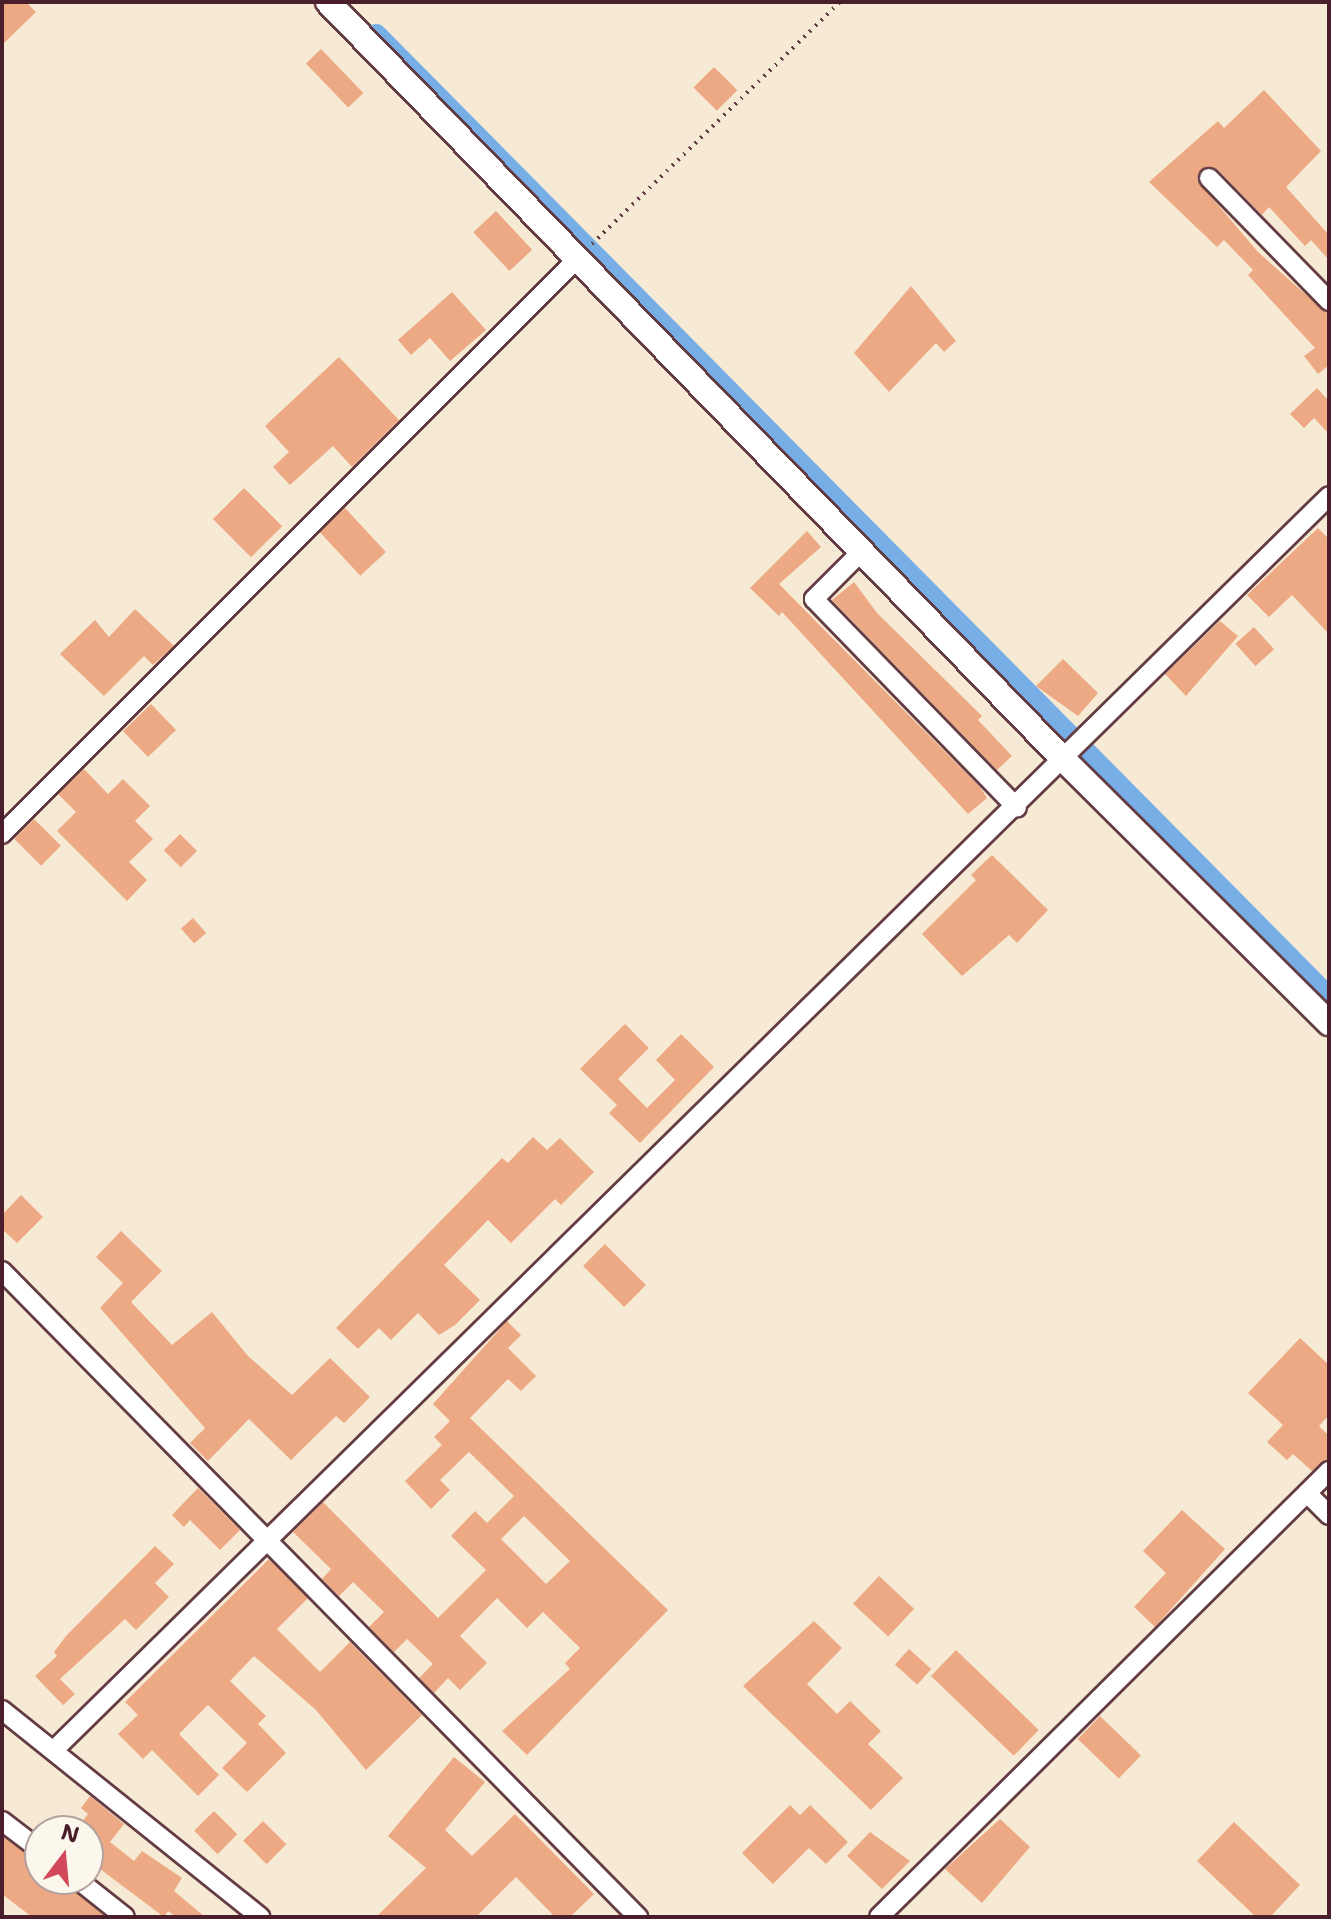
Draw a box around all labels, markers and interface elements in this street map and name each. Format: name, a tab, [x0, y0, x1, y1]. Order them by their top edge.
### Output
north arrow	[24, 1815, 104, 1895]
text: N	[58, 1817, 83, 1850]

